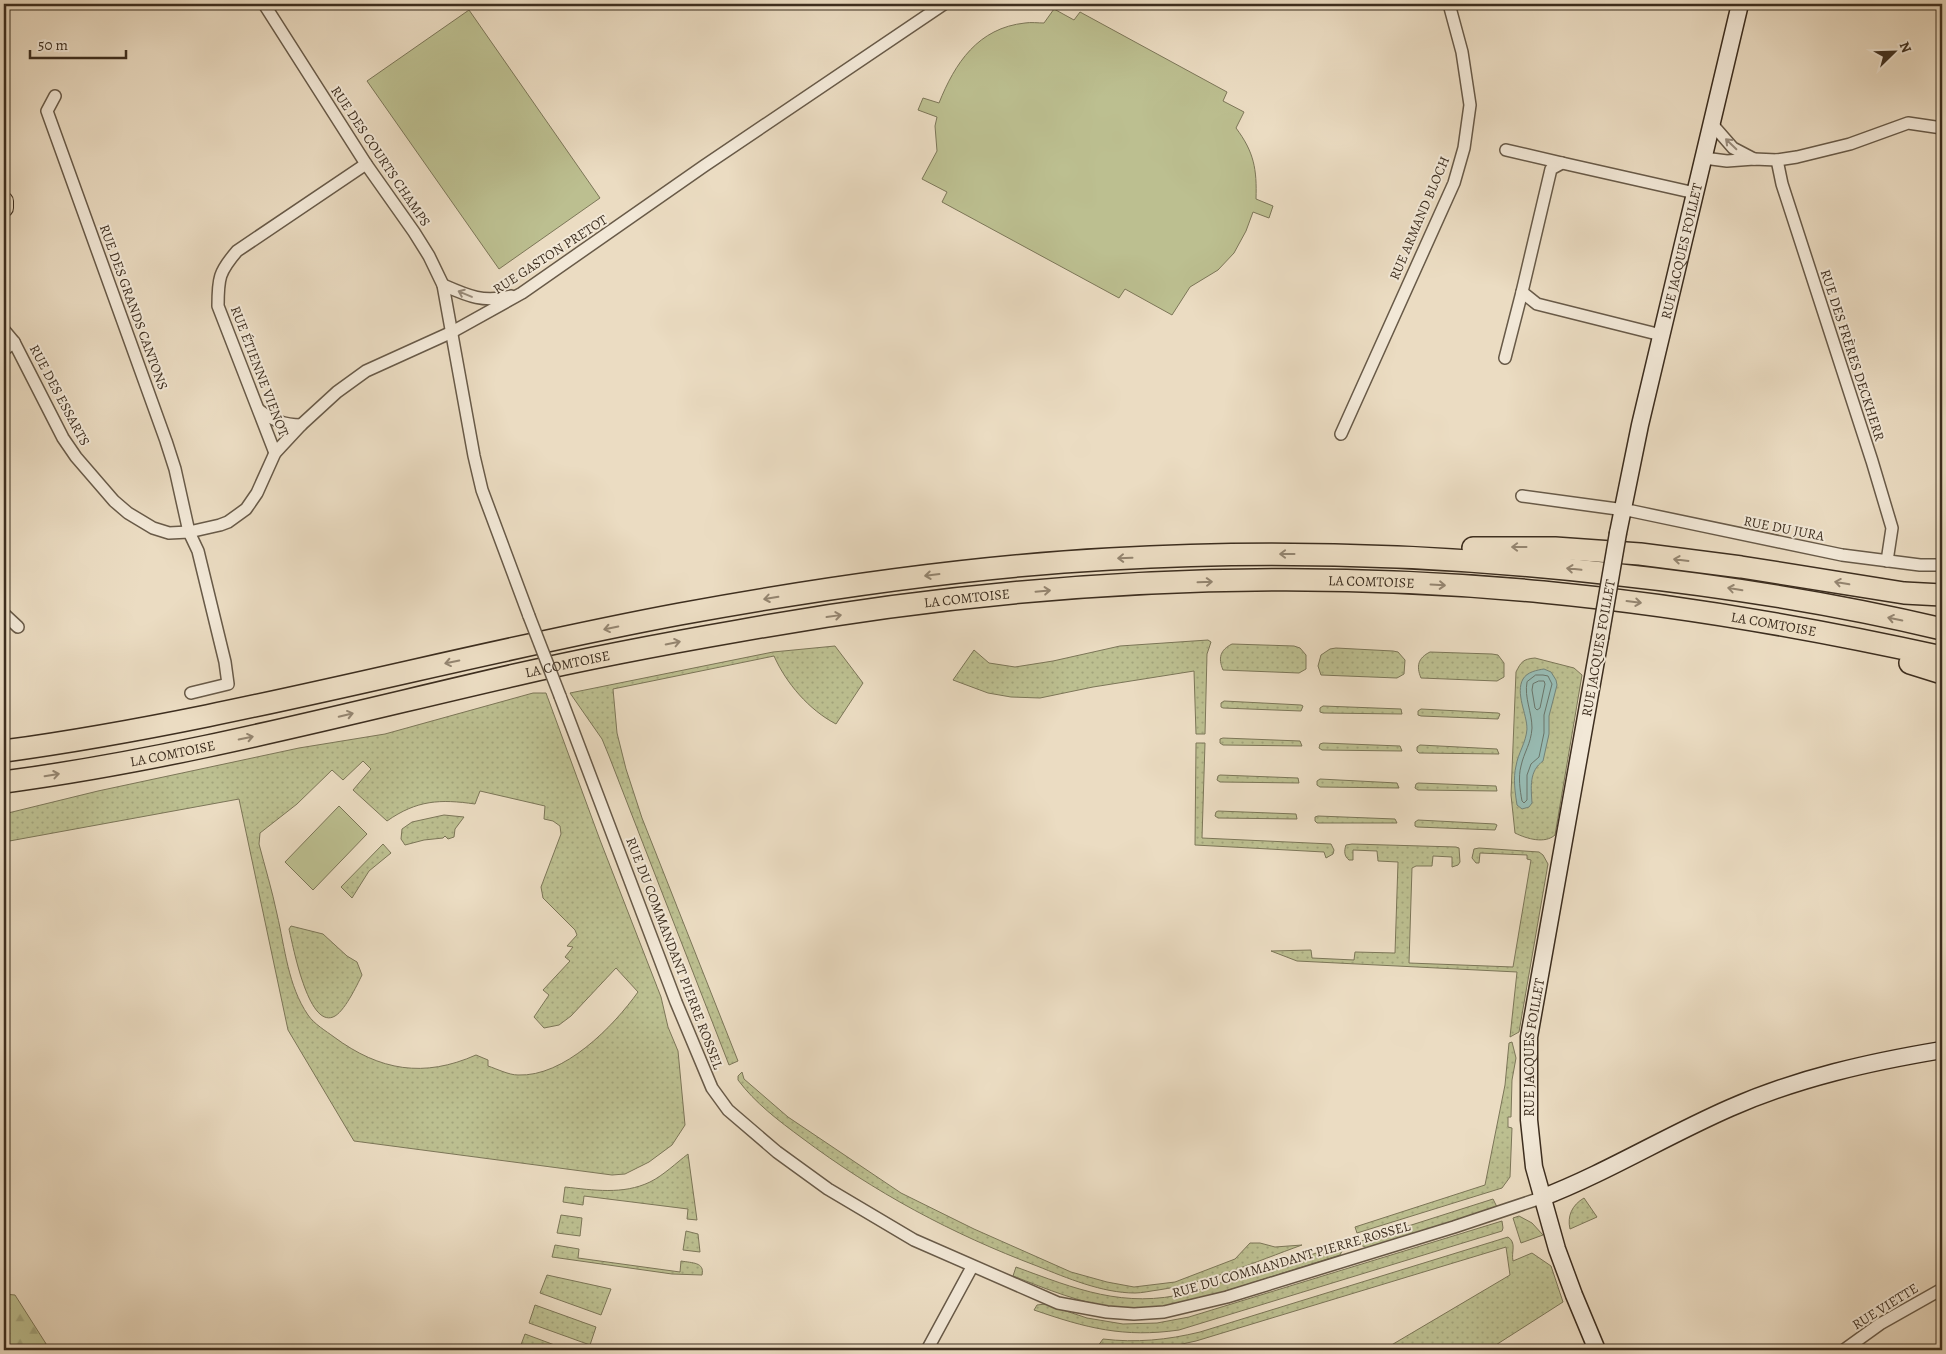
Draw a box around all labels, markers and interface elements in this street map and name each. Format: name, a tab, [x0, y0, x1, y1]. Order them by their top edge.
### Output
scale bar	[30, 28, 126, 60]
north arrow	[1868, 28, 1918, 78]
text: 50 m	[38, 35, 68, 55]
text: N	[1895, 39, 1916, 56]
street label: RUE DES COURTS CHAMPS	[326, 82, 435, 230]
one-way arrow	[1724, 138, 1737, 150]
street label: RUE ARMAND BLOCH	[1385, 153, 1454, 283]
street label: RUE JACQUES FOILLET	[1656, 181, 1707, 321]
street label: RUE GASTON PRETOT	[489, 210, 611, 299]
street label: RUE DES GRANDS CANTONS	[95, 222, 172, 393]
street label: RUE DES FRÈRES DECKHERR	[1816, 267, 1889, 444]
one-way arrow	[458, 289, 473, 299]
street label: RUE ÉTIENNE VIENOT	[226, 303, 293, 440]
street label: RUE DES ESSARTS	[25, 341, 94, 449]
street label: RUE DU JURA	[1742, 511, 1827, 546]
one-way arrow	[1511, 542, 1528, 552]
one-way arrow	[1279, 549, 1296, 559]
one-way arrow	[1117, 553, 1134, 563]
one-way arrow	[1673, 554, 1689, 564]
one-way arrow	[1566, 565, 1582, 574]
one-way arrow	[924, 570, 940, 580]
street label: LA COMTOISE	[1328, 571, 1415, 593]
one-way arrow	[1196, 577, 1213, 587]
one-way arrow	[1834, 577, 1850, 587]
street label: RUE JACQUES FOILLET	[1577, 578, 1620, 718]
one-way arrow	[1429, 580, 1445, 589]
street label: LA COMTOISE	[923, 584, 1011, 613]
one-way arrow	[1727, 584, 1743, 594]
one-way arrow	[1035, 586, 1051, 596]
one-way arrow	[763, 593, 779, 603]
one-way arrow	[1626, 597, 1642, 607]
street label: LA COMTOISE	[1729, 608, 1818, 641]
one-way arrow	[825, 610, 841, 620]
one-way arrow	[1887, 614, 1903, 623]
one-way arrow	[604, 624, 620, 633]
one-way arrow	[665, 637, 681, 647]
street label: LA COMTOISE	[523, 646, 612, 682]
one-way arrow	[445, 658, 461, 667]
one-way arrow	[338, 710, 354, 719]
one-way arrow	[237, 733, 253, 742]
street label: LA COMTOISE	[128, 736, 217, 771]
one-way arrow	[44, 770, 60, 780]
street label: RUE DU COMMANDANT PIERRE ROSSEL	[621, 835, 728, 1073]
street label: RUE JACQUES FOILLET	[1520, 976, 1549, 1117]
street label: RUE DU COMMANDANT PIERRE ROSSEL	[1170, 1216, 1413, 1303]
street label: RUE VIETTE	[1849, 1279, 1922, 1334]

